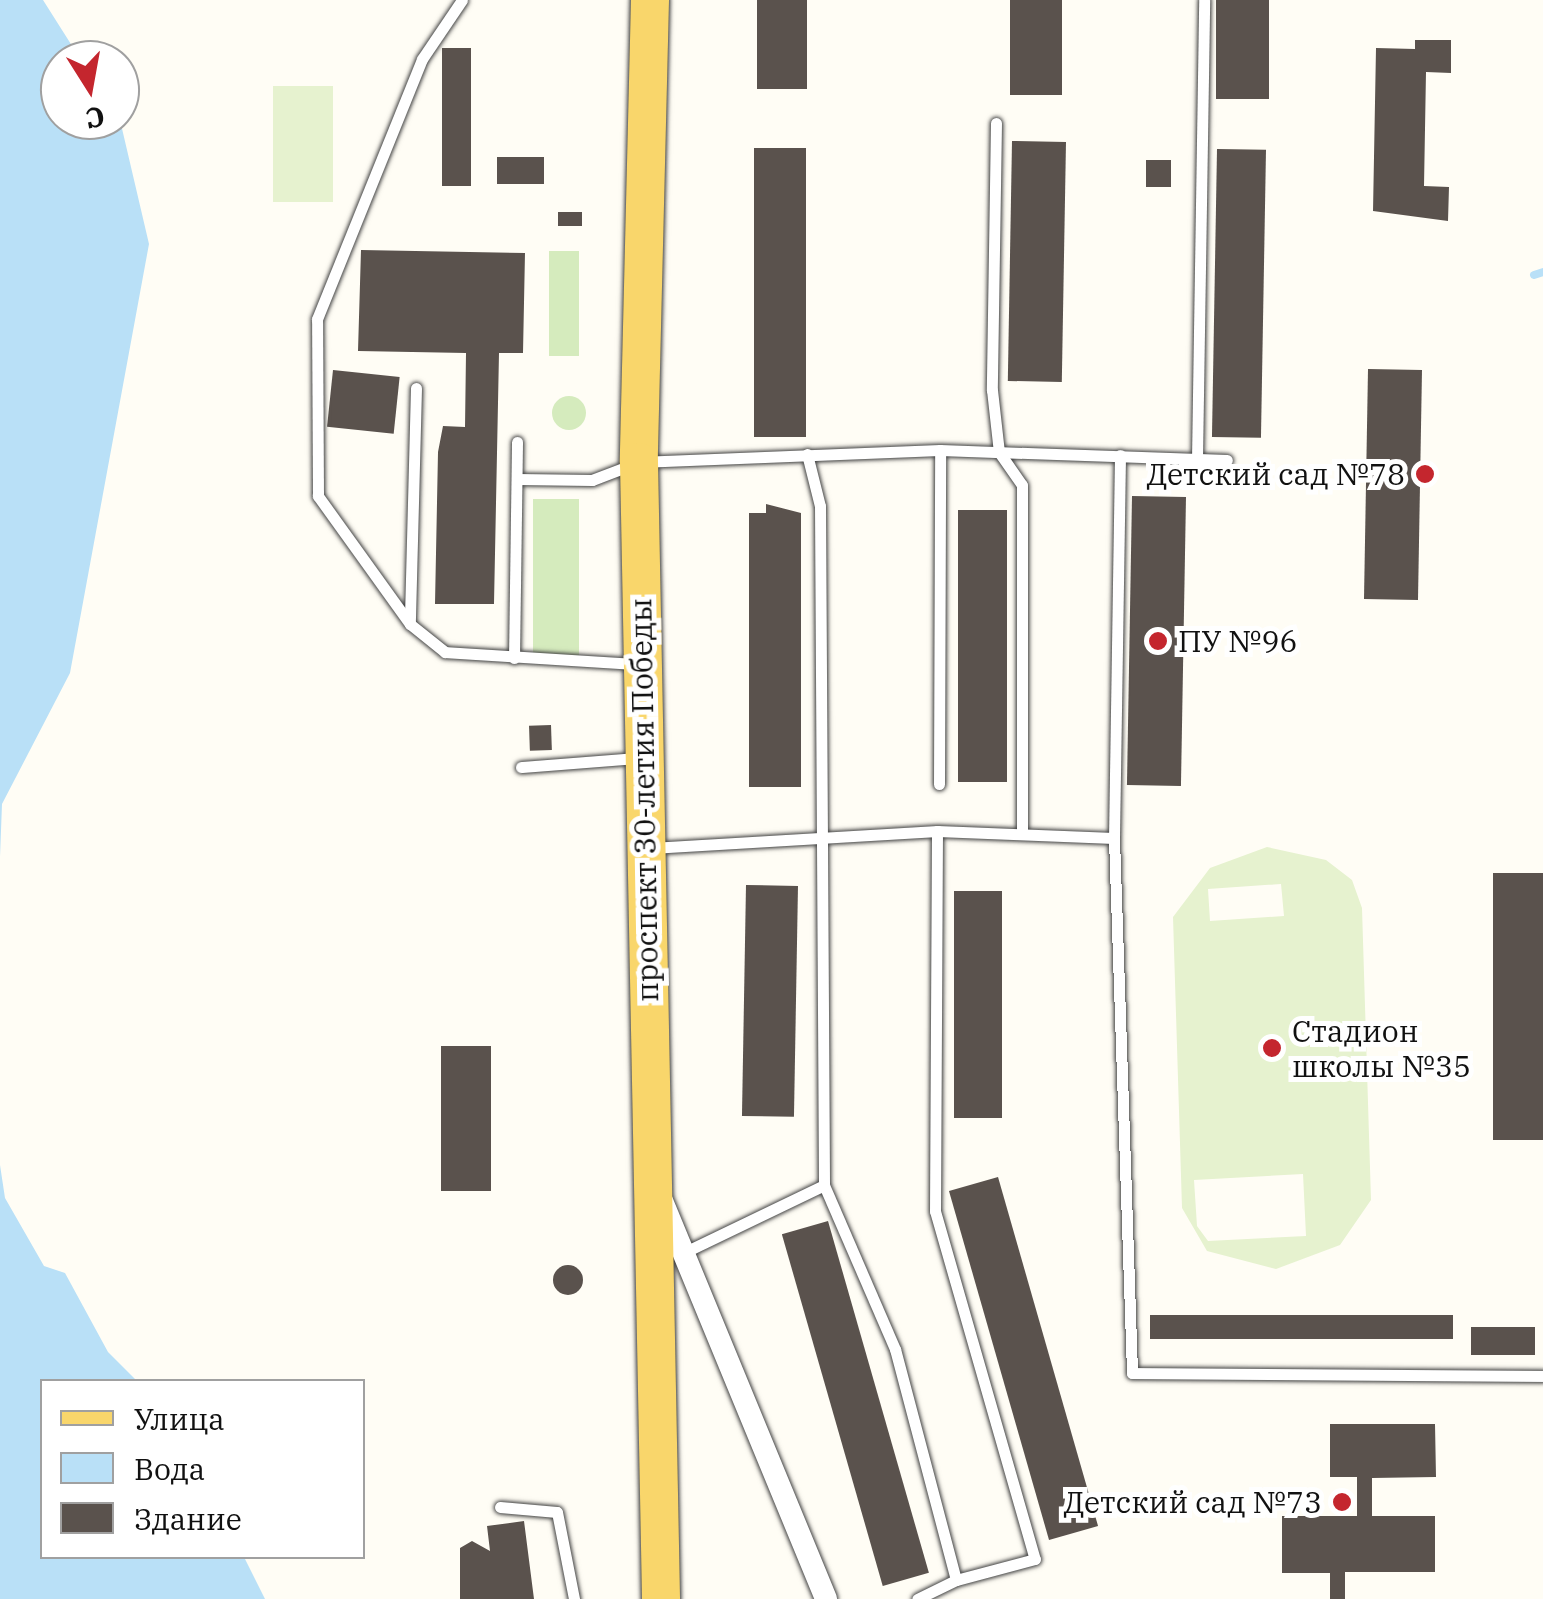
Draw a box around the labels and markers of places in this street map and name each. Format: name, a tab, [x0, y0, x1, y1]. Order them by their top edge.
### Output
place label: Детский сад №78	[1147, 456, 1405, 492]
marker: Детский сад №78	[1414, 463, 1436, 485]
place label: ПУ №96	[1178, 623, 1298, 659]
marker: ПУ №96	[1147, 630, 1169, 652]
place label: Стадион школы №35	[1292, 1013, 1471, 1084]
marker: Стадион школы №35	[1261, 1037, 1283, 1059]
place label: Детский сад №73	[1064, 1484, 1322, 1520]
marker: Детский сад №73	[1331, 1491, 1353, 1513]

